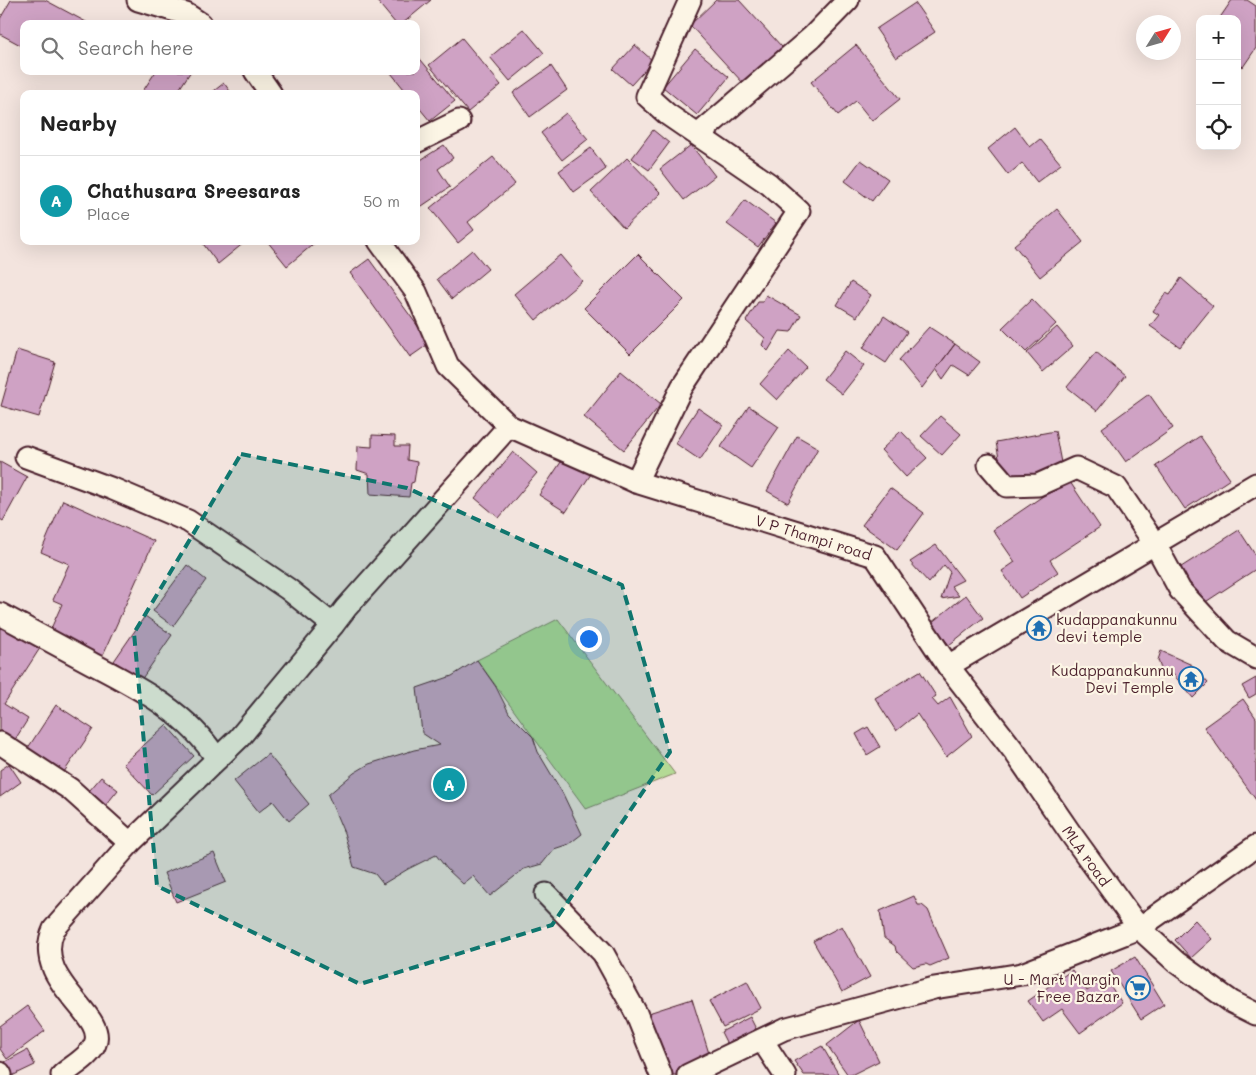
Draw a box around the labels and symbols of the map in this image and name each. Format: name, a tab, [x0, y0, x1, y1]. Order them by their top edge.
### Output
north arrow	[1136, 15, 1181, 60]
street label: V P Thampi road	[753, 510, 874, 564]
place label: kudappanakunnu devi temple	[1056, 609, 1178, 646]
temple icon: kudappanakunnu devi temple	[1026, 615, 1052, 641]
your location	[576, 626, 602, 652]
place label: Kudappanakunnu Devi Temple	[1051, 660, 1174, 697]
temple icon: Kudappanakunnu Devi Temple	[1178, 666, 1204, 692]
pin: A	[433, 765, 465, 803]
street label: MLA road	[1058, 821, 1115, 890]
place label: U - Mart Margin Free Bazar	[1003, 969, 1120, 1006]
supermarket icon: U - Mart Margin Free Bazar	[1125, 975, 1151, 1001]

